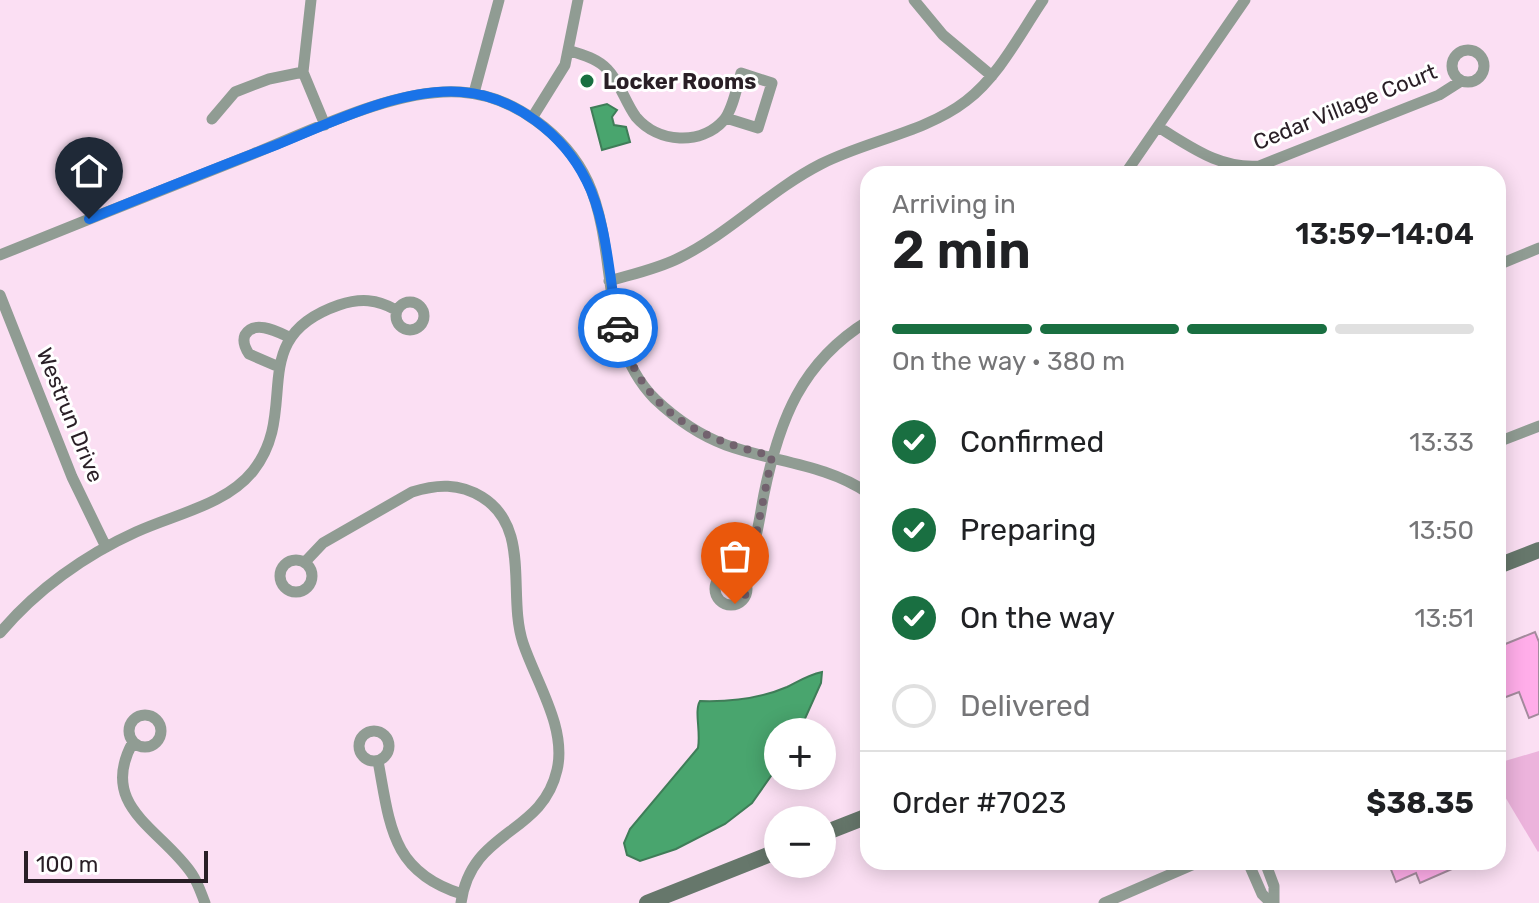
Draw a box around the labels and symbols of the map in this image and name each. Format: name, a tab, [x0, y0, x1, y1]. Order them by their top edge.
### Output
street label: Cedar Village Court	[1249, 58, 1441, 156]
place label: Locker Rooms	[603, 68, 756, 95]
marker: Locker Rooms	[578, 72, 596, 90]
pin	[55, 137, 123, 219]
courier	[578, 288, 658, 368]
street label: Westrun Drive	[31, 344, 109, 486]
pin	[701, 522, 769, 604]
scale bar	[24, 847, 208, 883]

